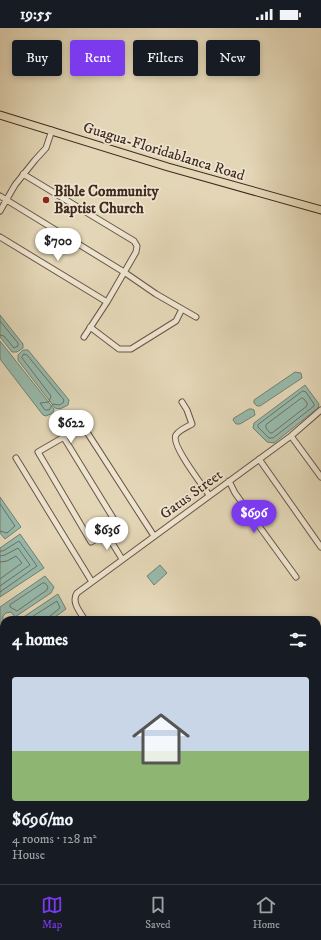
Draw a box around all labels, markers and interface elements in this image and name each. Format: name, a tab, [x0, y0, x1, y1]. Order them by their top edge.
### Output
text: 19:55	[20, 5, 52, 24]
chip: Buy	[12, 40, 62, 76]
chip: Rent	[70, 40, 125, 76]
chip: Filters	[133, 40, 198, 76]
chip: New	[206, 40, 260, 76]
street label: Guagua-Floridablanca Road	[81, 118, 247, 185]
place label: Bible Community Baptist Church	[54, 182, 160, 218]
marker: Bible Community Baptist Church	[41, 195, 51, 205]
pin: $700	[34, 228, 82, 262]
text: $700	[44, 233, 72, 249]
pin: $622	[47, 410, 95, 444]
text: $622	[58, 415, 84, 431]
street label: Gatus Street	[156, 465, 226, 523]
pin: $696	[230, 500, 278, 534]
text: $696	[240, 505, 268, 521]
pin: $636	[83, 517, 131, 551]
text: $636	[94, 522, 120, 538]
text: 4 homes	[12, 629, 68, 651]
icon: filters	[287, 629, 309, 651]
icon: home	[125, 703, 197, 775]
text: $696/mo	[12, 809, 73, 831]
text: 4 rooms · 128 m²	[12, 831, 97, 847]
text: House	[12, 847, 45, 863]
tab: Map	[41, 894, 63, 932]
tab: Saved	[145, 894, 171, 932]
tab: Home	[253, 894, 280, 932]

